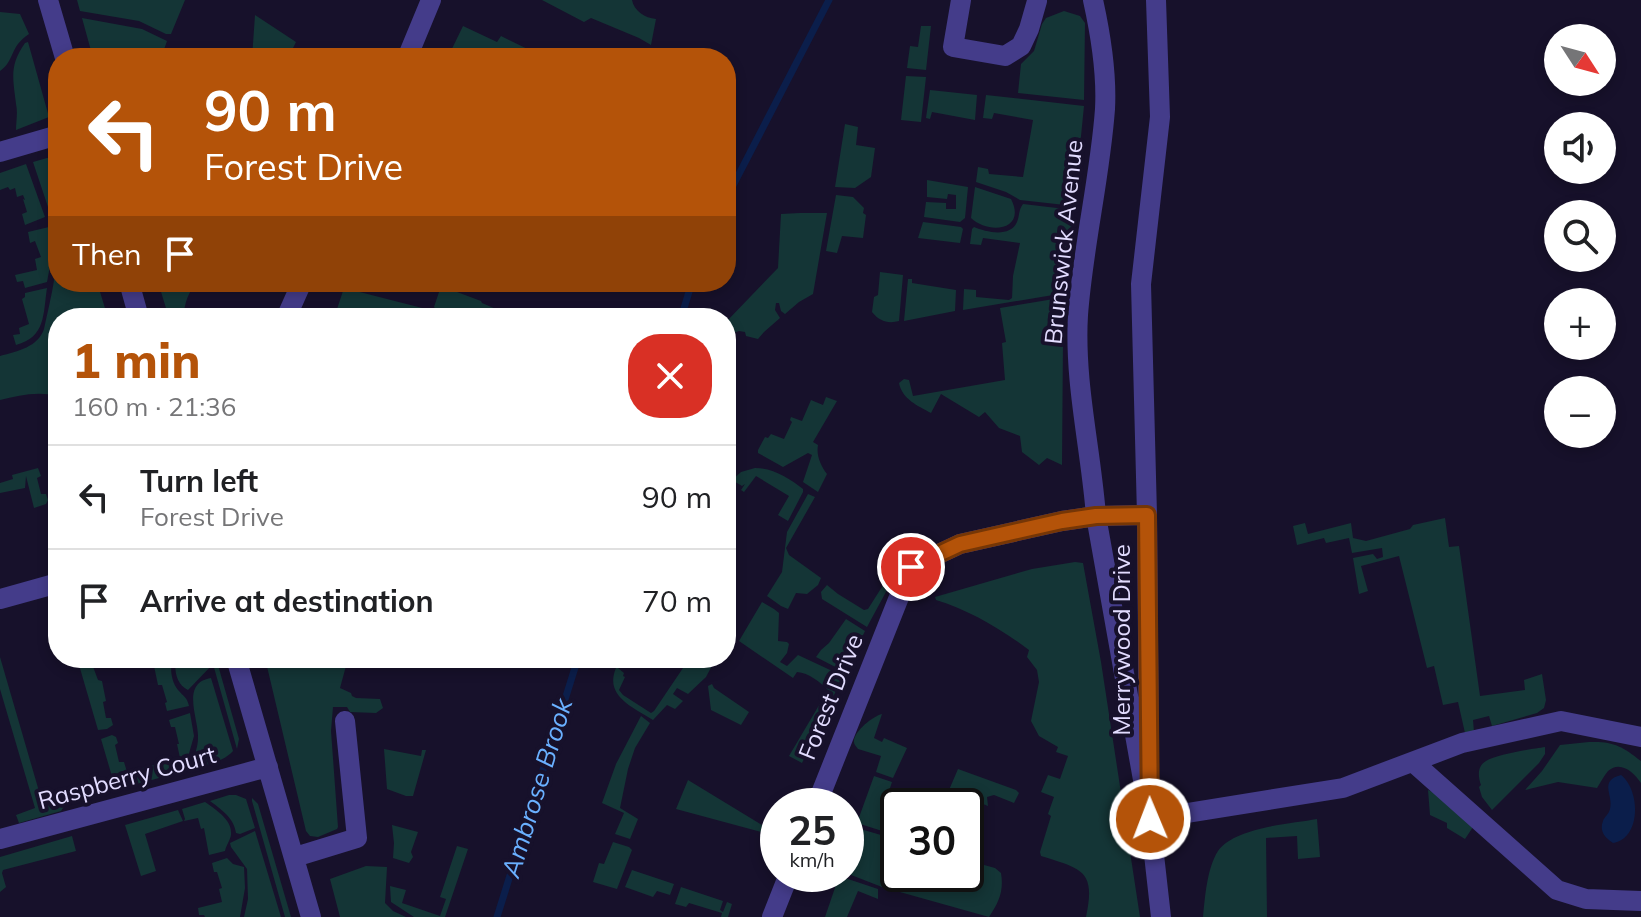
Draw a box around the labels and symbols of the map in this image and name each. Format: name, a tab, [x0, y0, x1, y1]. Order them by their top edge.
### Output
north arrow	[1544, 24, 1616, 96]
street label: Brunswick Avenue	[1037, 138, 1089, 346]
pin	[877, 533, 945, 601]
street label: Merrywood Drive	[1106, 544, 1136, 736]
street label: Forest Drive	[791, 629, 869, 764]
water label: Ambrose Brook	[493, 694, 580, 882]
street label: Raspberry Court	[35, 739, 219, 815]
position arrow	[1108, 777, 1192, 861]
speed limit sign: 30	[880, 788, 984, 892]

